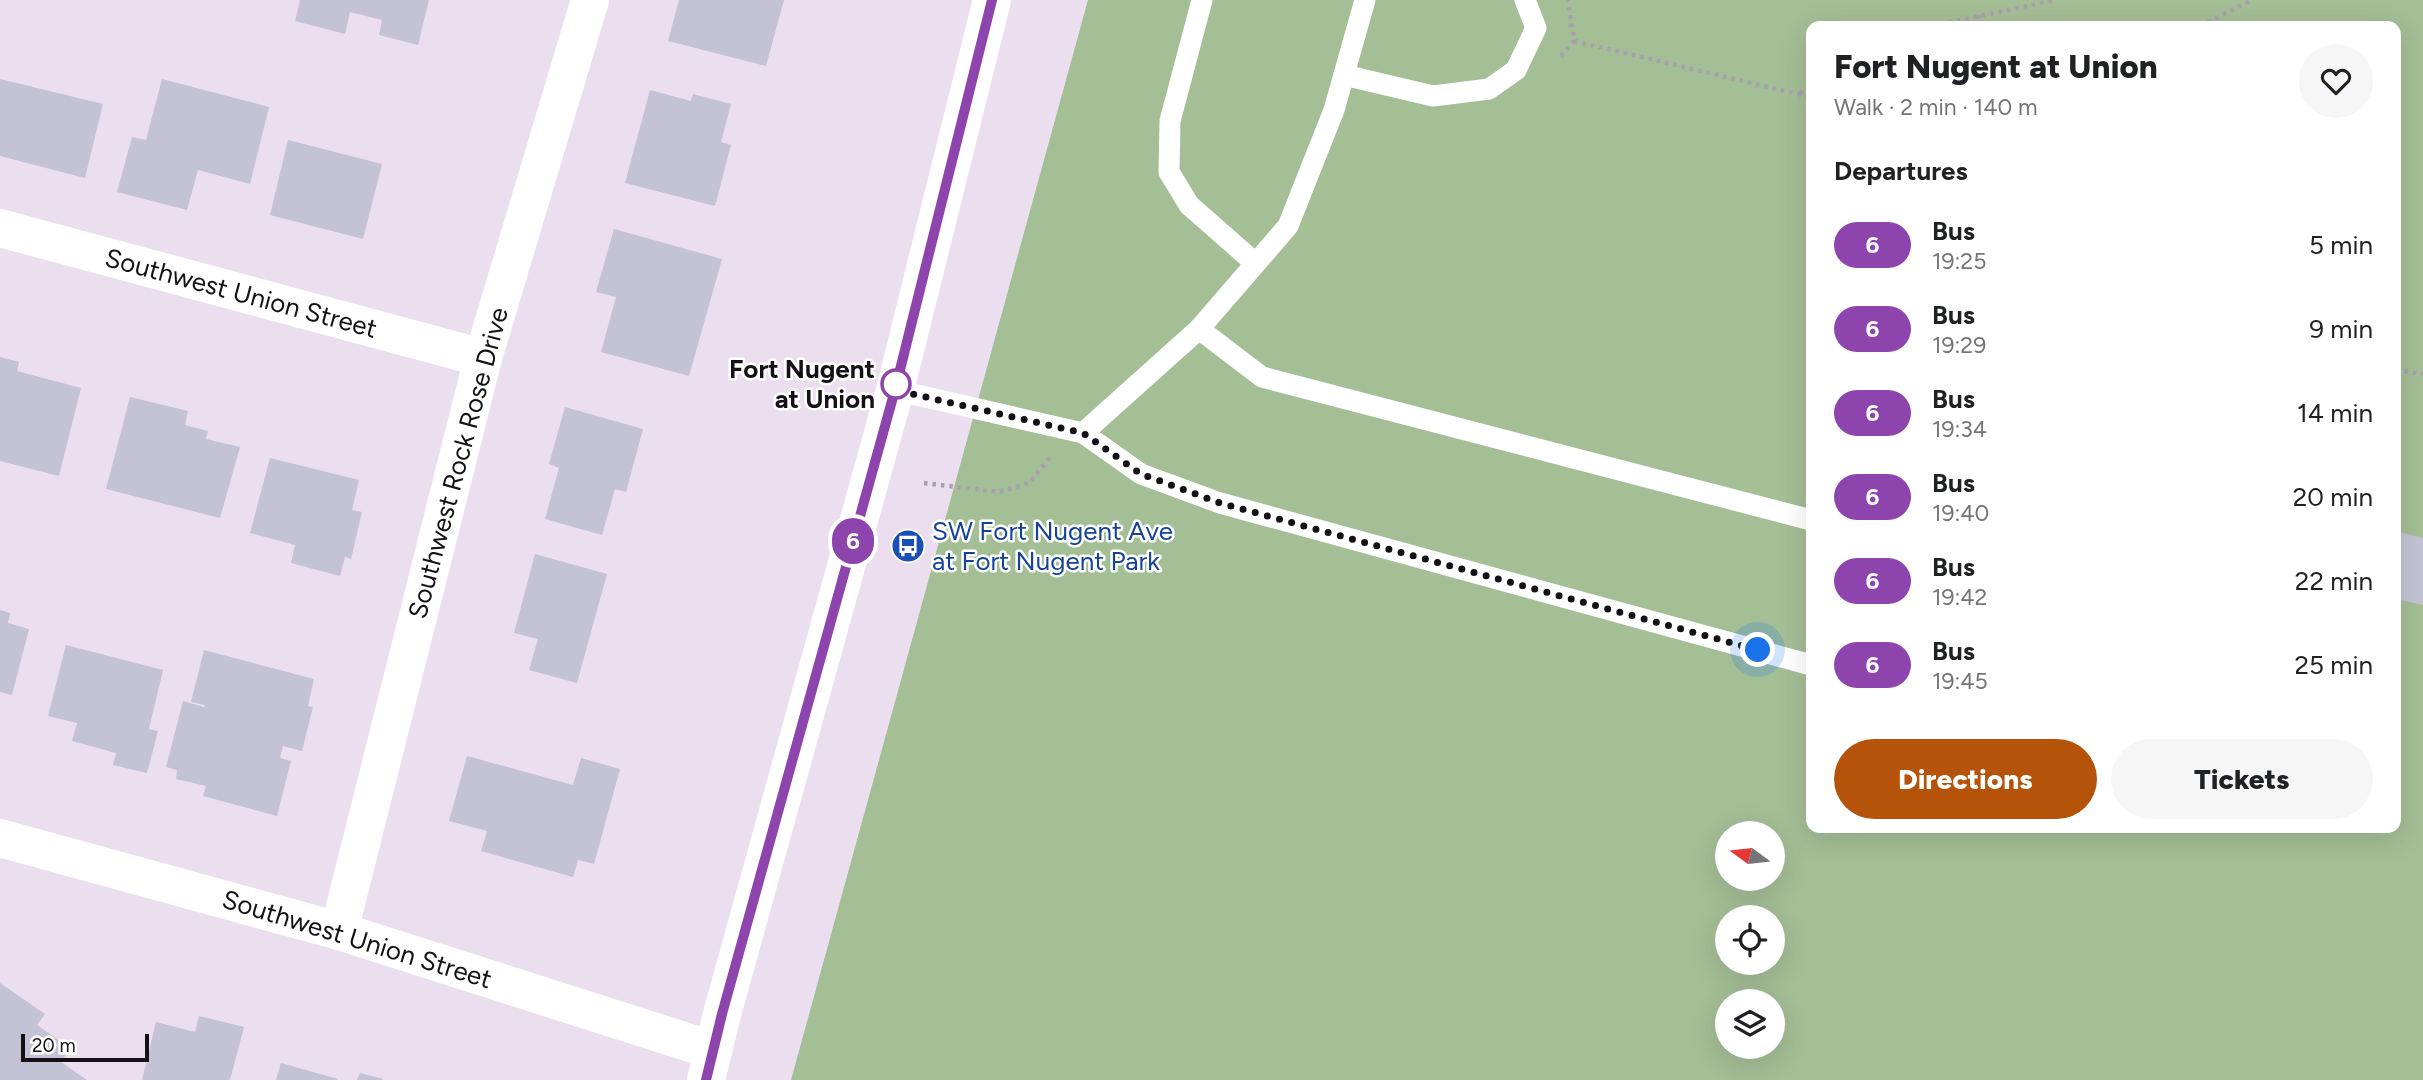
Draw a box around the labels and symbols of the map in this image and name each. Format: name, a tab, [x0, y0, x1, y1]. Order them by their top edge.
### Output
street label: Southwest Union Street	[102, 241, 381, 345]
street label: Southwest Rock Rose Drive	[401, 304, 515, 622]
place label: Fort Nugent at Union	[729, 353, 875, 415]
marker: Fort Nugent at Union	[881, 369, 911, 399]
place label: SW Fort Nugent Ave at Fort Nugent Park	[932, 515, 1173, 577]
line badge: 6	[830, 518, 876, 564]
bus stop icon: SW Fort Nugent Ave at Fort Nugent Park	[889, 527, 927, 565]
your location	[1740, 632, 1775, 667]
north arrow	[1715, 821, 1785, 891]
street label: Southwest Union Street	[218, 883, 496, 995]
scale bar	[21, 1031, 149, 1063]

